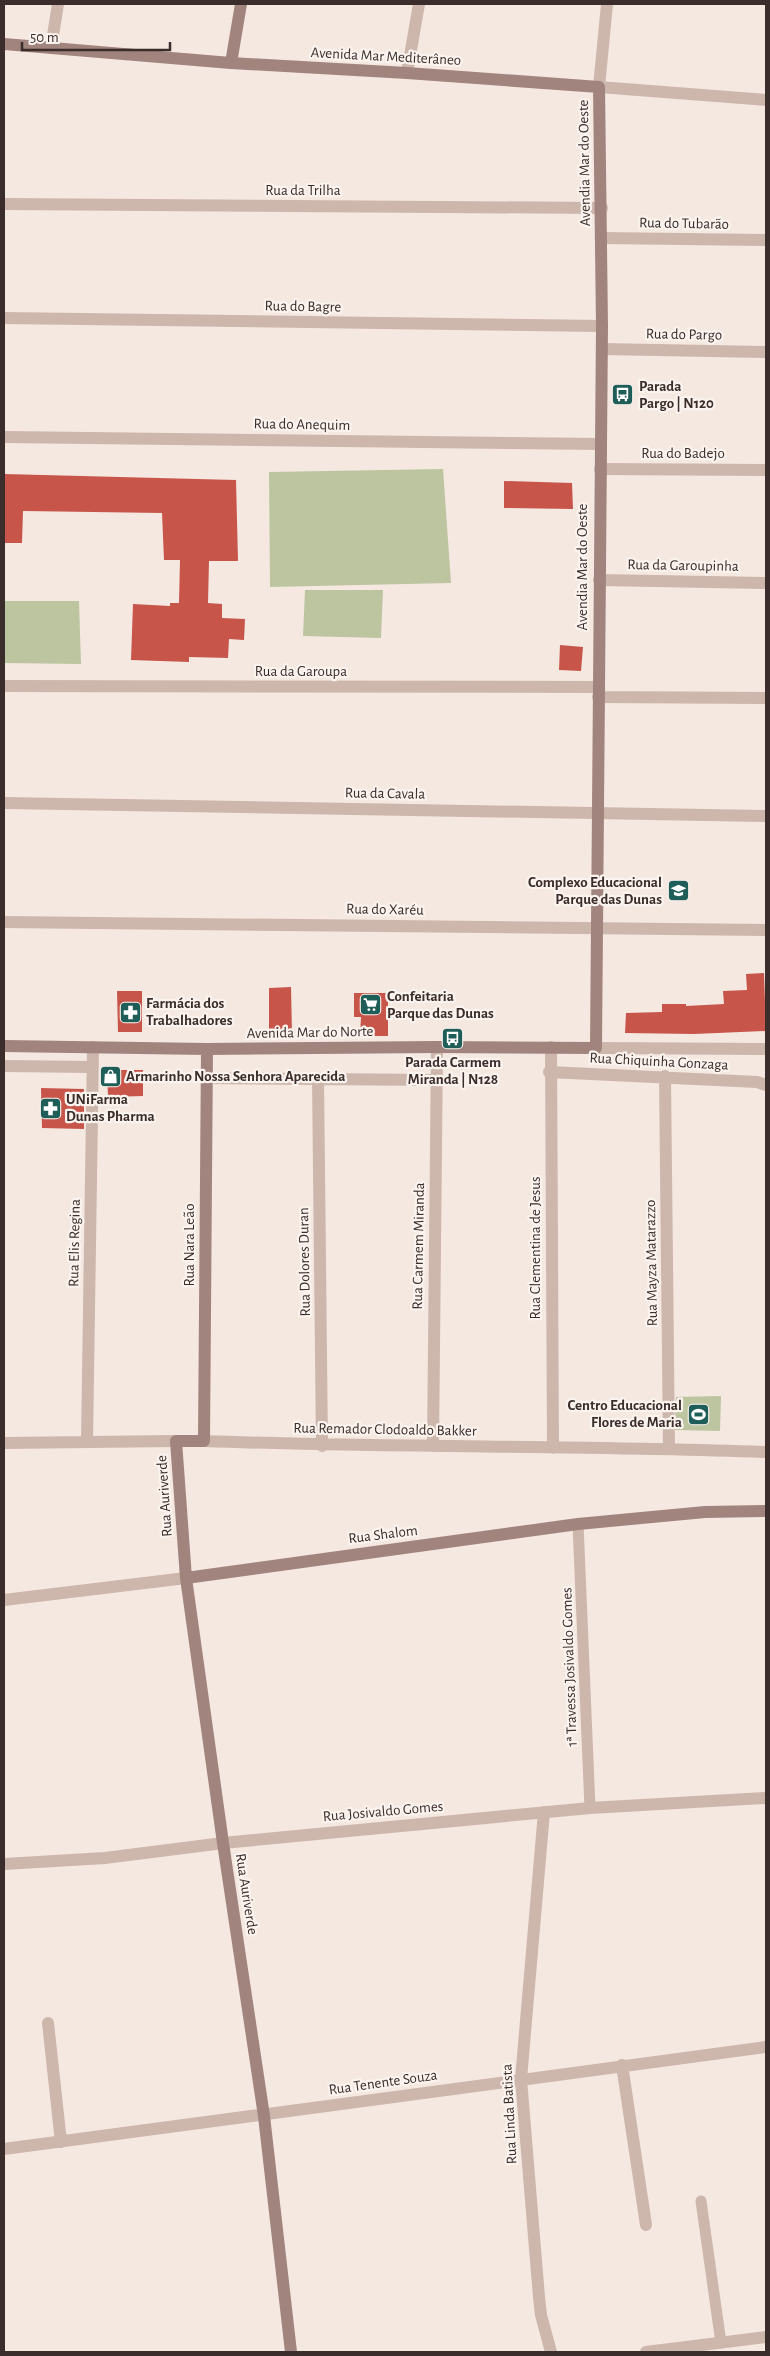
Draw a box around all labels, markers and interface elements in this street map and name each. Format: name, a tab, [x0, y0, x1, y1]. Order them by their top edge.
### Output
scale bar	[22, 20, 170, 52]
text: 50 m	[30, 30, 59, 45]
street label: Avenida Mar Mediterâneo	[310, 45, 462, 68]
street label: Avendia Mar do Oeste	[576, 99, 593, 227]
street label: Rua da Trilha	[265, 183, 341, 198]
street label: Rua do Tubarão	[639, 215, 729, 232]
street label: Rua do Bagre	[264, 298, 342, 315]
street label: Rua do Pargo	[646, 326, 722, 343]
place label: Parada Pargo | N120	[639, 379, 714, 412]
bus stop icon: Parada Pargo | N120	[611, 383, 635, 407]
street label: Rua do Anequim	[253, 416, 351, 433]
street label: Rua do Badejo	[641, 446, 725, 461]
street label: Avendia Mar do Oeste	[575, 503, 590, 630]
street label: Rua da Garoupinha	[627, 557, 739, 574]
street label: Rua da Garoupa	[255, 664, 347, 679]
street label: Rua da Cavala	[345, 785, 425, 802]
place label: Complexo Educacional Parque das Dunas	[528, 875, 662, 907]
school or university icon: Complexo Educacional Parque das Dunas	[666, 879, 690, 903]
street label: Rua do Xaréu	[346, 901, 424, 918]
place label: Confeitaria Parque das Dunas	[387, 989, 494, 1021]
supermarket icon: Confeitaria Parque das Dunas	[359, 993, 383, 1017]
place label: Farmácia dos Trabalhadores	[146, 996, 233, 1028]
pharmacy icon: Farmácia dos Trabalhadores	[118, 1000, 142, 1024]
street label: Avenida Mar do Norte	[246, 1024, 374, 1041]
bus stop icon: Parada Carmem Miranda | N128	[441, 1027, 465, 1051]
street label: Rua Chiquinha Gonzaga	[589, 1050, 729, 1073]
place label: Parada Carmem Miranda | N128	[405, 1055, 501, 1088]
shop icon: Armarinho Nossa Senhora Aparecida	[98, 1064, 122, 1088]
place label: Armarinho Nossa Senhora Aparecida	[126, 1069, 345, 1084]
place label: UNiFarma Dunas Pharma	[66, 1092, 155, 1124]
pharmacy icon: UNiFarma Dunas Pharma	[38, 1096, 62, 1120]
street label: Rua Clementina de Jesus	[528, 1177, 543, 1319]
street label: Rua Carmem Miranda	[410, 1182, 427, 1310]
street label: Rua Elis Regina	[66, 1199, 83, 1287]
street label: Rua Mayza Matarazzo	[643, 1199, 660, 1327]
street label: Rua Nara Leão	[182, 1203, 197, 1287]
street label: Rua Dolores Duran	[296, 1207, 313, 1317]
place label: Centro Educacional Flores de Maria	[567, 1398, 682, 1430]
sports icon: Centro Educacional Flores de Maria	[686, 1402, 710, 1426]
street label: Rua Remador Clodoaldo Bakker	[293, 1420, 477, 1439]
street label: Rua Auriverde	[154, 1454, 175, 1537]
street label: Rua Shalom	[348, 1523, 419, 1546]
street label: 1ª Travessa Josivaldo Gomes	[559, 1587, 580, 1747]
street label: Rua Josivaldo Gomes	[322, 1799, 444, 1824]
street label: Rua Auriverde	[233, 1852, 260, 1936]
street label: Rua Linda Batista	[499, 2063, 520, 2165]
street label: Rua Tenente Souza	[328, 2067, 438, 2098]

